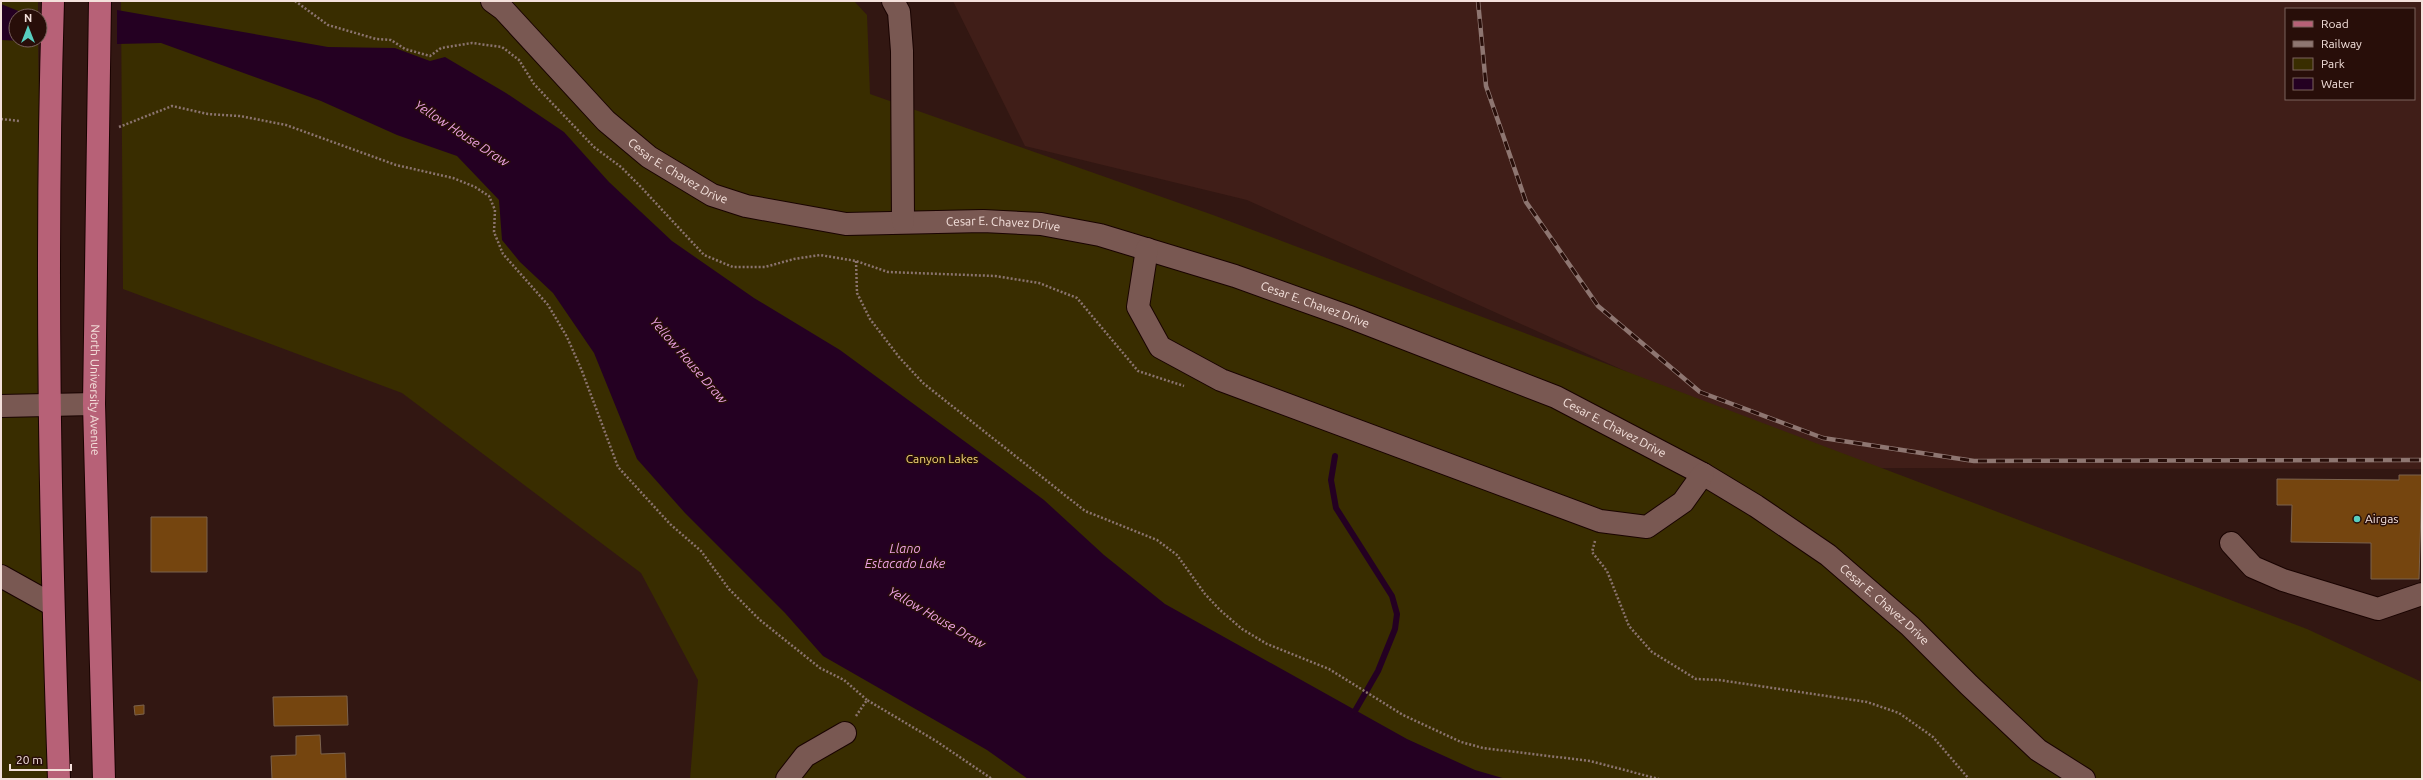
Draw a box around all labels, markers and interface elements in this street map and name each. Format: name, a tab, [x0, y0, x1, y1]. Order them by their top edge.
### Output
north arrow	[8, 8, 48, 48]
legend	[2285, 8, 2415, 100]
text: N	[24, 12, 32, 24]
text: Road	[2321, 17, 2349, 30]
text: Railway	[2321, 37, 2362, 50]
text: Park	[2321, 57, 2345, 70]
text: Water	[2321, 77, 2354, 90]
water label: Yellow House Draw	[412, 97, 512, 169]
street label: Cesar E. Chavez Drive	[626, 135, 729, 206]
street label: Cesar E. Chavez Drive	[946, 214, 1061, 233]
street label: Cesar E. Chavez Drive	[1259, 279, 1371, 330]
water label: Yellow House Draw	[648, 314, 731, 407]
street label: North University Avenue	[88, 324, 102, 456]
street label: Cesar E. Chavez Drive	[1561, 395, 1669, 460]
park label: Canyon Lakes	[906, 452, 978, 465]
place label: Airgas	[2365, 512, 2399, 525]
marker: Airgas	[2352, 514, 2362, 524]
water label: Llano Estacado Lake	[865, 541, 946, 570]
street label: Cesar E. Chavez Drive	[1837, 561, 1932, 647]
water label: Yellow House Draw	[886, 584, 989, 651]
scale bar	[10, 746, 71, 772]
text: 20 m	[16, 753, 43, 766]

